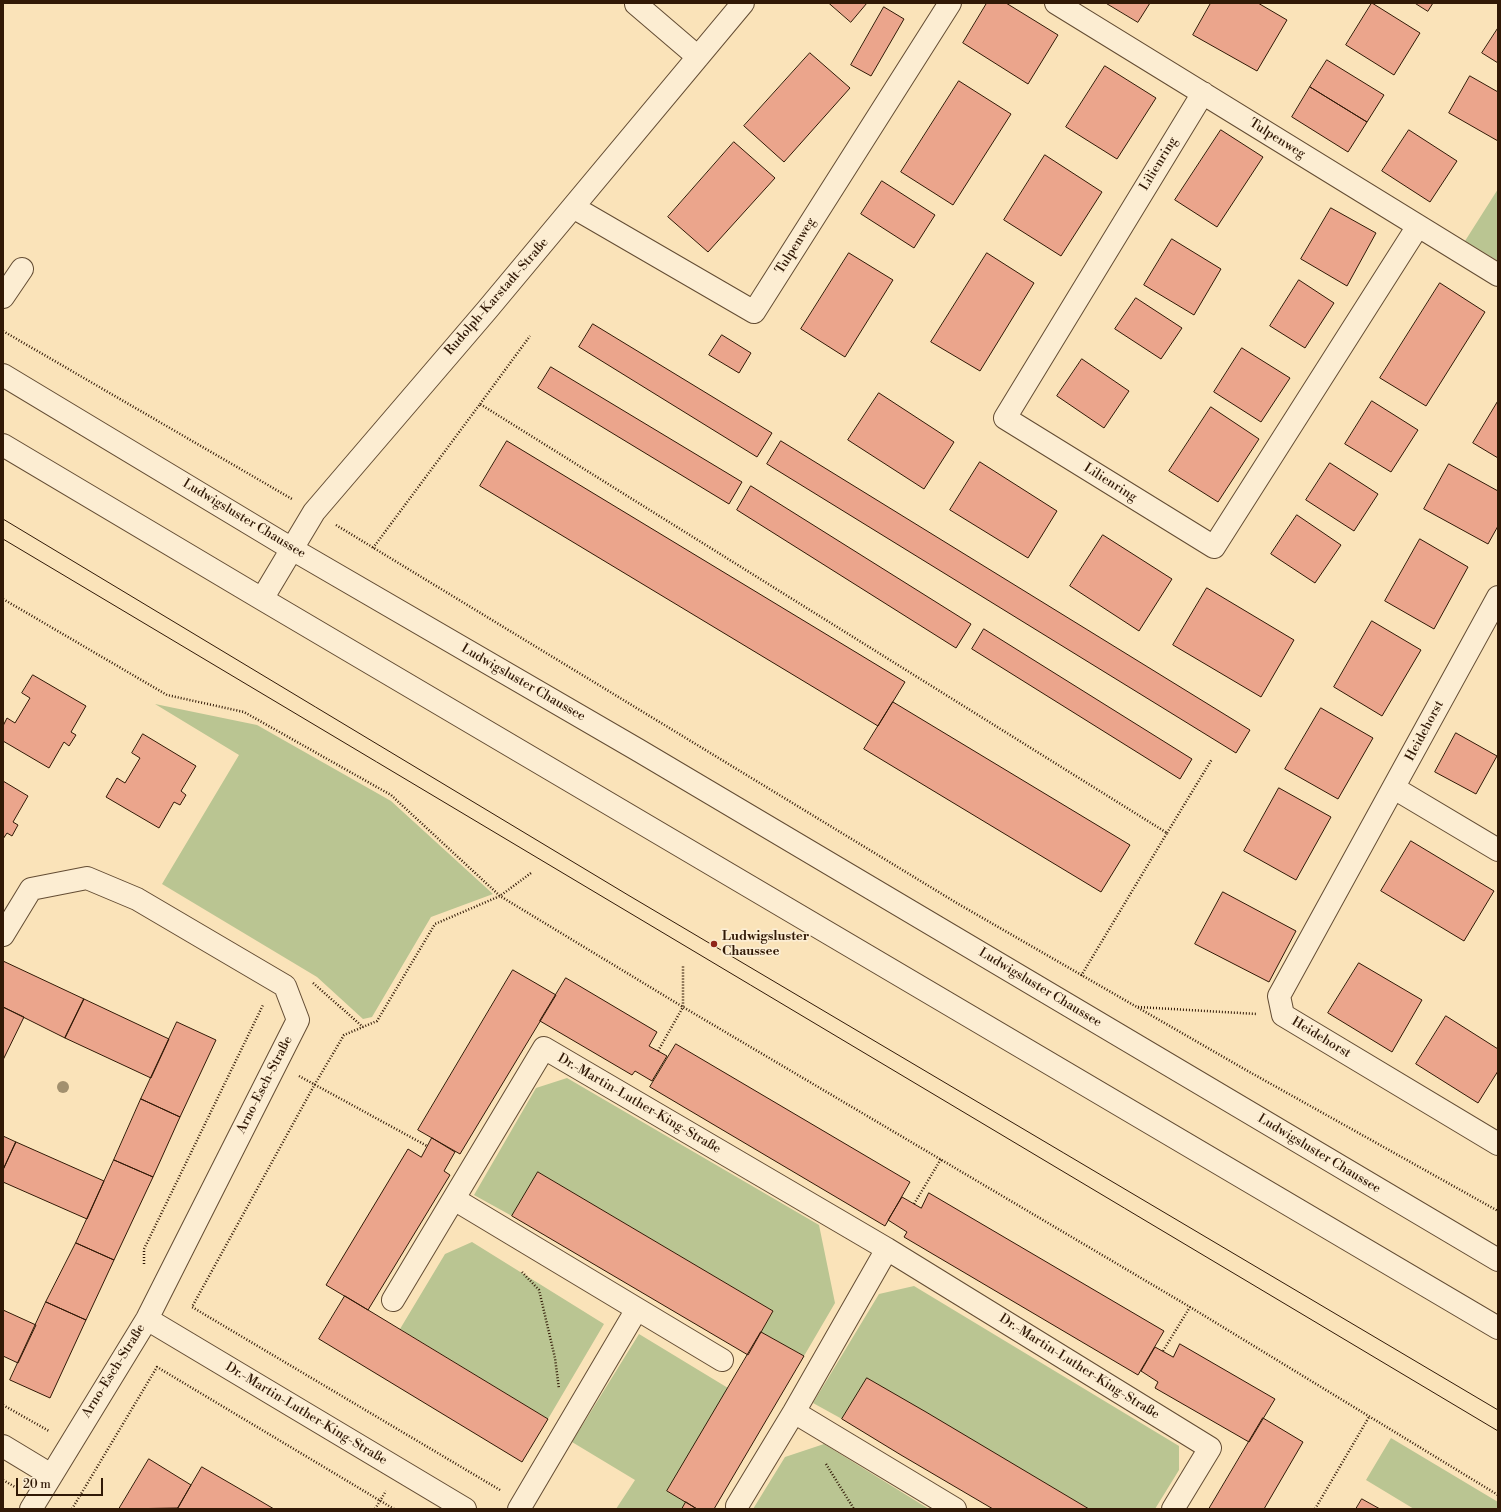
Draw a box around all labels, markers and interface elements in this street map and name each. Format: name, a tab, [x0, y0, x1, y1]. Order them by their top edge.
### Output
street label: Tulpenweg	[1246, 116, 1308, 162]
street label: Lilienring	[1137, 134, 1181, 194]
street label: Tulpenweg	[773, 215, 819, 277]
street label: Rudolph-Karstadt-Straße	[442, 235, 552, 359]
street label: Lilienring	[1080, 460, 1140, 506]
street label: Ludwigsluster Chaussee	[180, 476, 308, 562]
street label: Ludwigsluster Chaussee	[458, 641, 588, 725]
street label: Heidehorst	[1403, 698, 1447, 764]
place label: Ludwigsluster Chaussee	[722, 929, 809, 960]
marker: Ludwigsluster Chaussee	[709, 939, 719, 949]
street label: Ludwigsluster Chaussee	[976, 945, 1104, 1031]
street label: Heidehorst	[1289, 1014, 1353, 1062]
street label: Arno-Esch-Straße	[234, 1034, 296, 1136]
street label: Dr.-Martin-Luther-King-Straße	[555, 1051, 723, 1157]
street label: Ludwigsluster Chaussee	[1255, 1111, 1383, 1197]
street label: Dr.-Martin-Luther-King-Straße	[996, 1311, 1162, 1423]
street label: Arno-Esch-Straße	[79, 1321, 149, 1421]
street label: Dr.-Martin-Luther-King-Straße	[222, 1359, 390, 1469]
scale bar	[18, 1470, 105, 1496]
text: 20 m	[23, 1477, 51, 1492]

